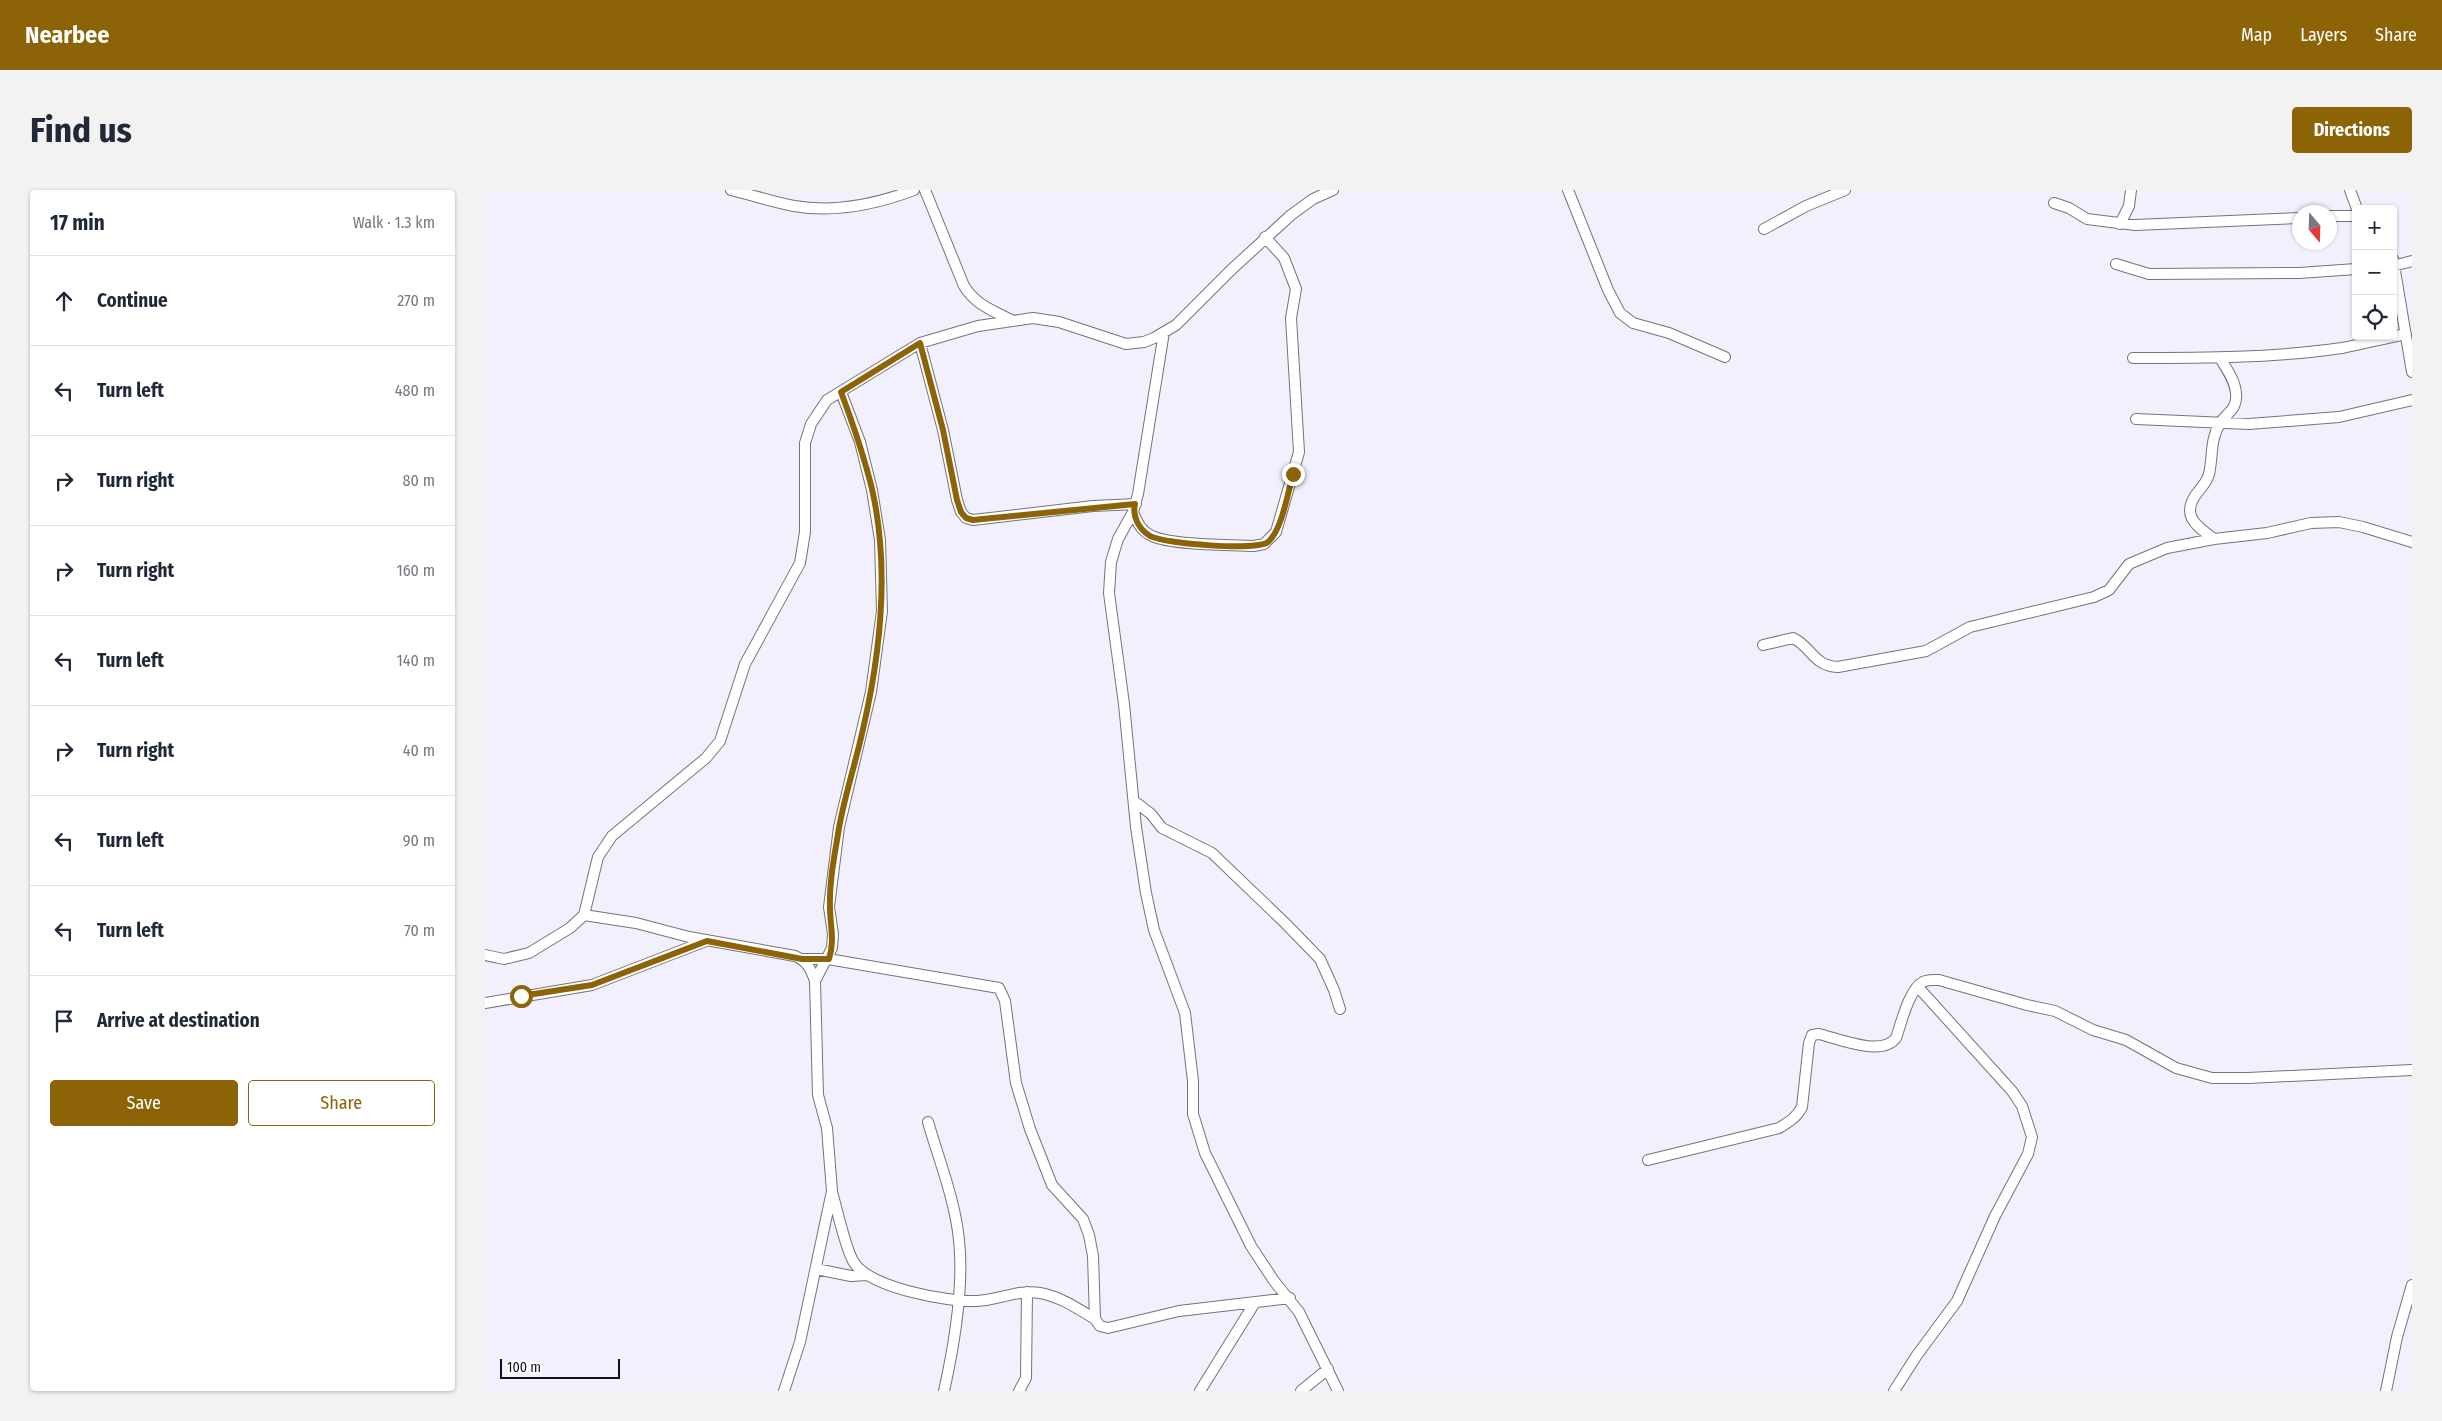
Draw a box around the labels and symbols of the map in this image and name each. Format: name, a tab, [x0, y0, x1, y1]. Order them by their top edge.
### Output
north arrow	[2292, 205, 2337, 250]
route end	[1282, 463, 1305, 486]
route start	[510, 985, 533, 1008]
scale bar	[500, 1356, 620, 1379]

